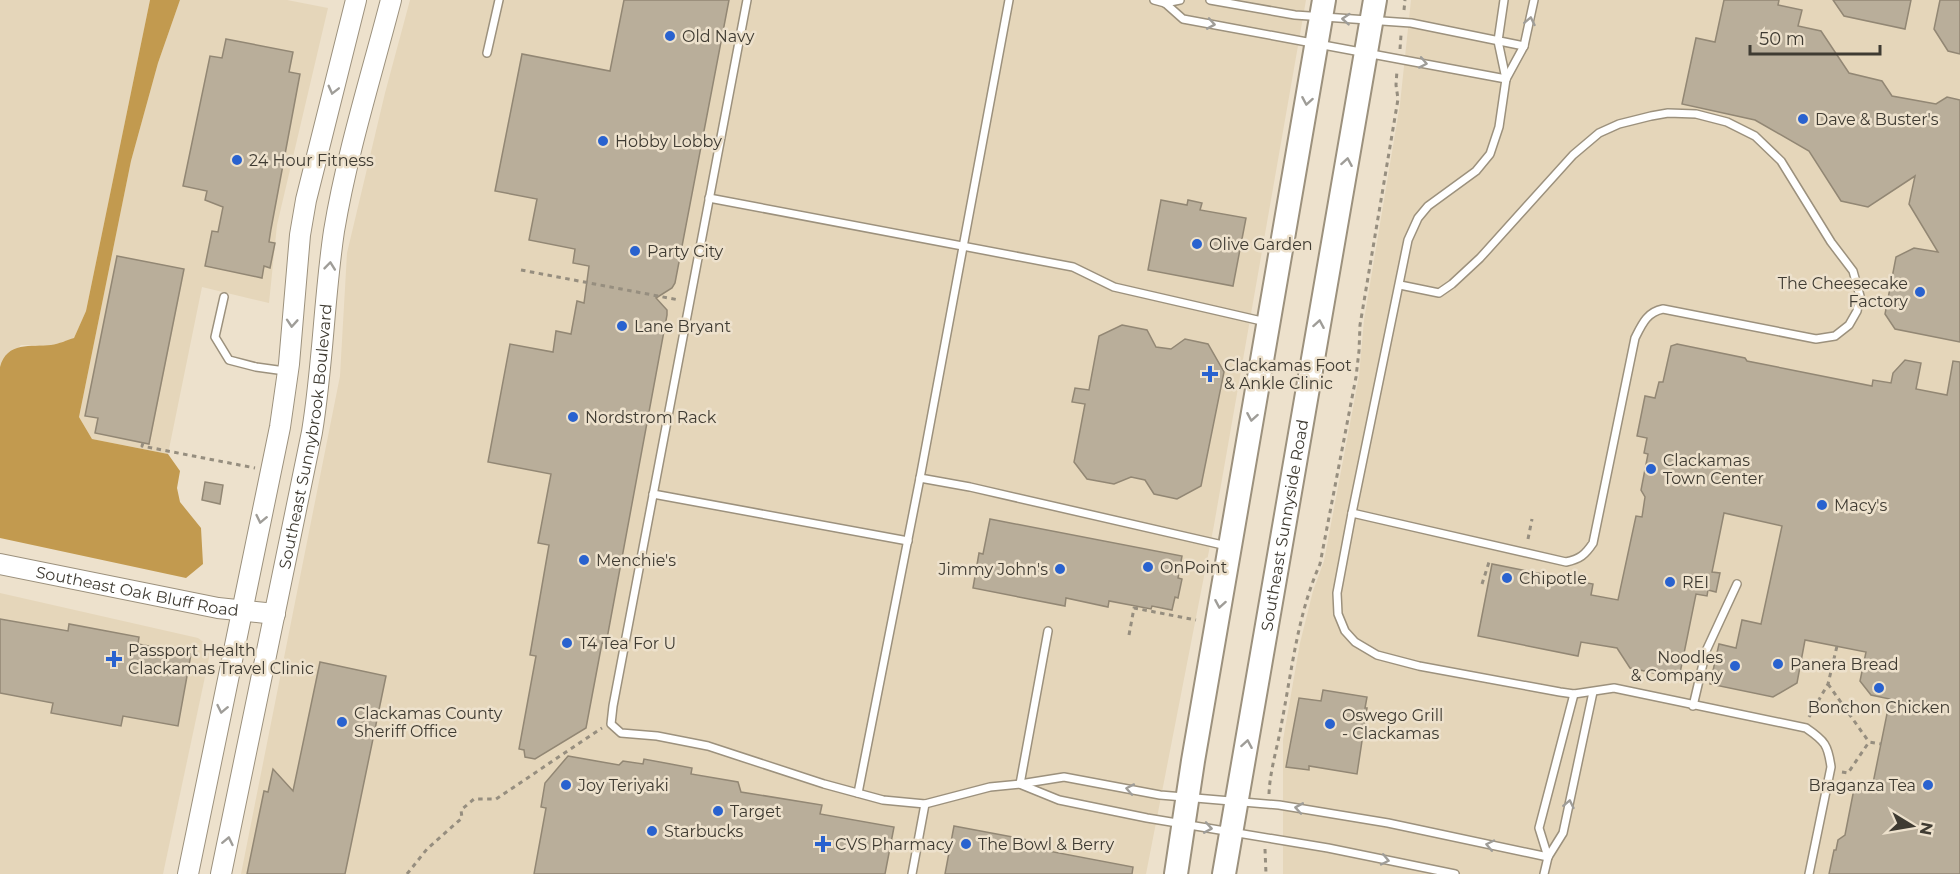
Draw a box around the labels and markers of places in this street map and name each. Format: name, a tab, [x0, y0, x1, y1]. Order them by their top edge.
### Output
place label: Old Navy	[682, 27, 755, 46]
marker: Old Navy	[663, 29, 677, 43]
place label: Dave & Buster's	[1815, 110, 1939, 129]
marker: Dave & Buster's	[1796, 112, 1810, 126]
place label: Hobby Lobby	[615, 132, 722, 151]
marker: Hobby Lobby	[596, 134, 610, 148]
place label: 24 Hour Fitness	[249, 151, 374, 170]
marker: 24 Hour Fitness	[230, 153, 244, 167]
place label: Olive Garden	[1209, 235, 1313, 254]
marker: Olive Garden	[1190, 237, 1204, 251]
place label: Party City	[647, 242, 724, 261]
marker: Party City	[628, 244, 642, 258]
place label: The Cheesecake Factory	[1778, 274, 1908, 311]
marker: The Cheesecake Factory	[1913, 285, 1927, 299]
place label: Lane Bryant	[634, 317, 732, 336]
marker: Lane Bryant	[615, 319, 629, 333]
place label: Clackamas Foot & Ankle Clinic	[1224, 356, 1352, 393]
marker: Clackamas Foot & Ankle Clinic	[1201, 365, 1219, 383]
place label: Nordstrom Rack	[585, 408, 717, 427]
marker: Nordstrom Rack	[566, 410, 580, 424]
place label: Clackamas Town Center	[1663, 451, 1764, 488]
marker: Clackamas Town Center	[1644, 462, 1658, 476]
place label: Macy's	[1834, 496, 1888, 515]
marker: Macy's	[1815, 498, 1829, 512]
place label: Menchie's	[596, 551, 676, 570]
marker: Menchie's	[577, 553, 591, 567]
place label: OnPoint	[1160, 558, 1228, 577]
place label: Jimmy John's	[937, 560, 1048, 579]
marker: OnPoint	[1141, 560, 1155, 574]
marker: Jimmy John's	[1053, 562, 1067, 576]
place label: Chipotle	[1519, 569, 1587, 588]
marker: Chipotle	[1500, 571, 1514, 585]
place label: REI	[1682, 573, 1709, 592]
marker: REI	[1663, 575, 1677, 589]
place label: T4 Tea For U	[579, 634, 676, 653]
marker: T4 Tea For U	[560, 636, 574, 650]
place label: Passport Health Clackamas Travel Clinic	[128, 641, 314, 678]
place label: Noodles & Company	[1631, 648, 1723, 685]
marker: Passport Health Clackamas Travel Clinic	[105, 650, 123, 668]
place label: Panera Bread	[1790, 655, 1899, 674]
marker: Panera Bread	[1771, 657, 1785, 671]
marker: Noodles & Company	[1728, 659, 1742, 673]
marker: Bonchon Chicken	[1872, 681, 1886, 695]
place label: Bonchon Chicken	[1808, 698, 1950, 717]
place label: Clackamas County Sheriff Office	[354, 704, 503, 741]
place label: Oswego Grill - Clackamas	[1342, 706, 1443, 743]
marker: Clackamas County Sheriff Office	[335, 715, 349, 729]
marker: Oswego Grill - Clackamas	[1323, 717, 1337, 731]
place label: Joy Teriyaki	[577, 776, 669, 795]
place label: Braganza Tea	[1809, 776, 1916, 795]
marker: Joy Teriyaki	[559, 778, 573, 792]
marker: Braganza Tea	[1921, 778, 1935, 792]
place label: Target	[730, 802, 782, 821]
marker: Target	[711, 804, 725, 818]
place label: Starbucks	[664, 822, 744, 841]
marker: Starbucks	[645, 824, 659, 838]
place label: CVS Pharmacy	[835, 835, 954, 854]
place label: The Bowl & Berry	[978, 835, 1115, 854]
marker: CVS Pharmacy	[816, 837, 830, 851]
marker: The Bowl & Berry	[959, 837, 973, 851]

